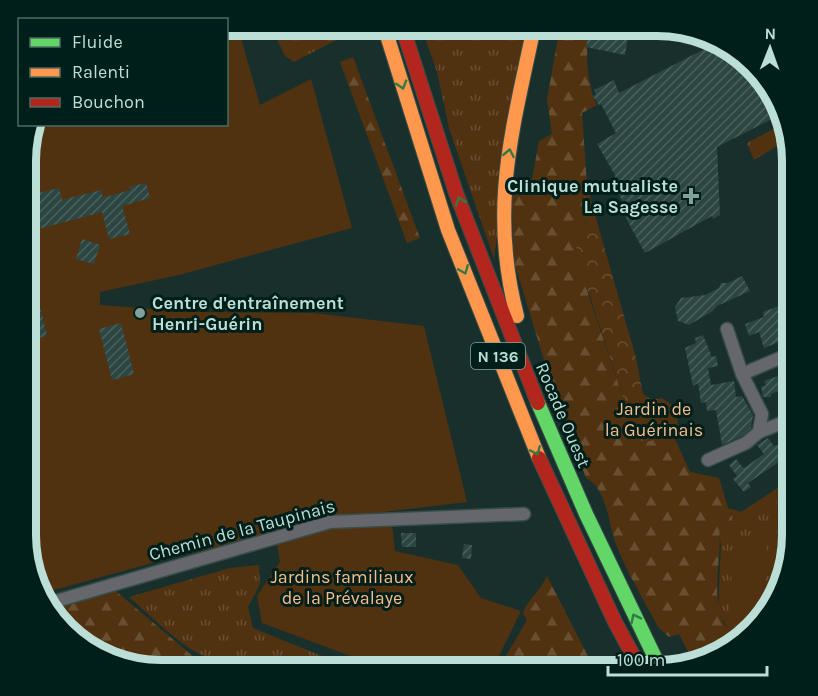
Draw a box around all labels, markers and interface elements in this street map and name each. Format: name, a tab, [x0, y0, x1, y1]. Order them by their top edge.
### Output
legend	[18, 18, 228, 126]
north arrow	[740, 18, 800, 78]
text: N	[764, 24, 776, 43]
text: Fluide	[72, 31, 123, 53]
text: Ralenti	[72, 61, 130, 83]
one-way arrow	[395, 79, 407, 90]
text: Bouchon	[72, 91, 145, 113]
one-way arrow	[502, 149, 515, 159]
place label: Clinique mutualiste La Sagesse	[507, 175, 678, 218]
marker: Clinique mutualiste La Sagesse	[682, 187, 700, 205]
one-way arrow	[454, 196, 467, 207]
one-way arrow	[457, 264, 469, 275]
place label: Centre d'entraînement Henri-Guérin	[152, 292, 344, 335]
marker: Centre d'entraînement Henri-Guérin	[133, 306, 147, 320]
road number: N 136	[471, 343, 525, 369]
street label: Rocade Ouest	[531, 359, 595, 471]
park label: Jardin de la Guérinais	[605, 398, 703, 441]
one-way arrow	[529, 445, 541, 456]
street label: Chemin de la Taupinais	[147, 495, 337, 565]
park label: Jardins familiaux de la Prévalaye	[270, 566, 414, 609]
one-way arrow	[631, 613, 642, 624]
scale bar	[608, 639, 767, 677]
text: 100 m	[617, 649, 665, 671]

